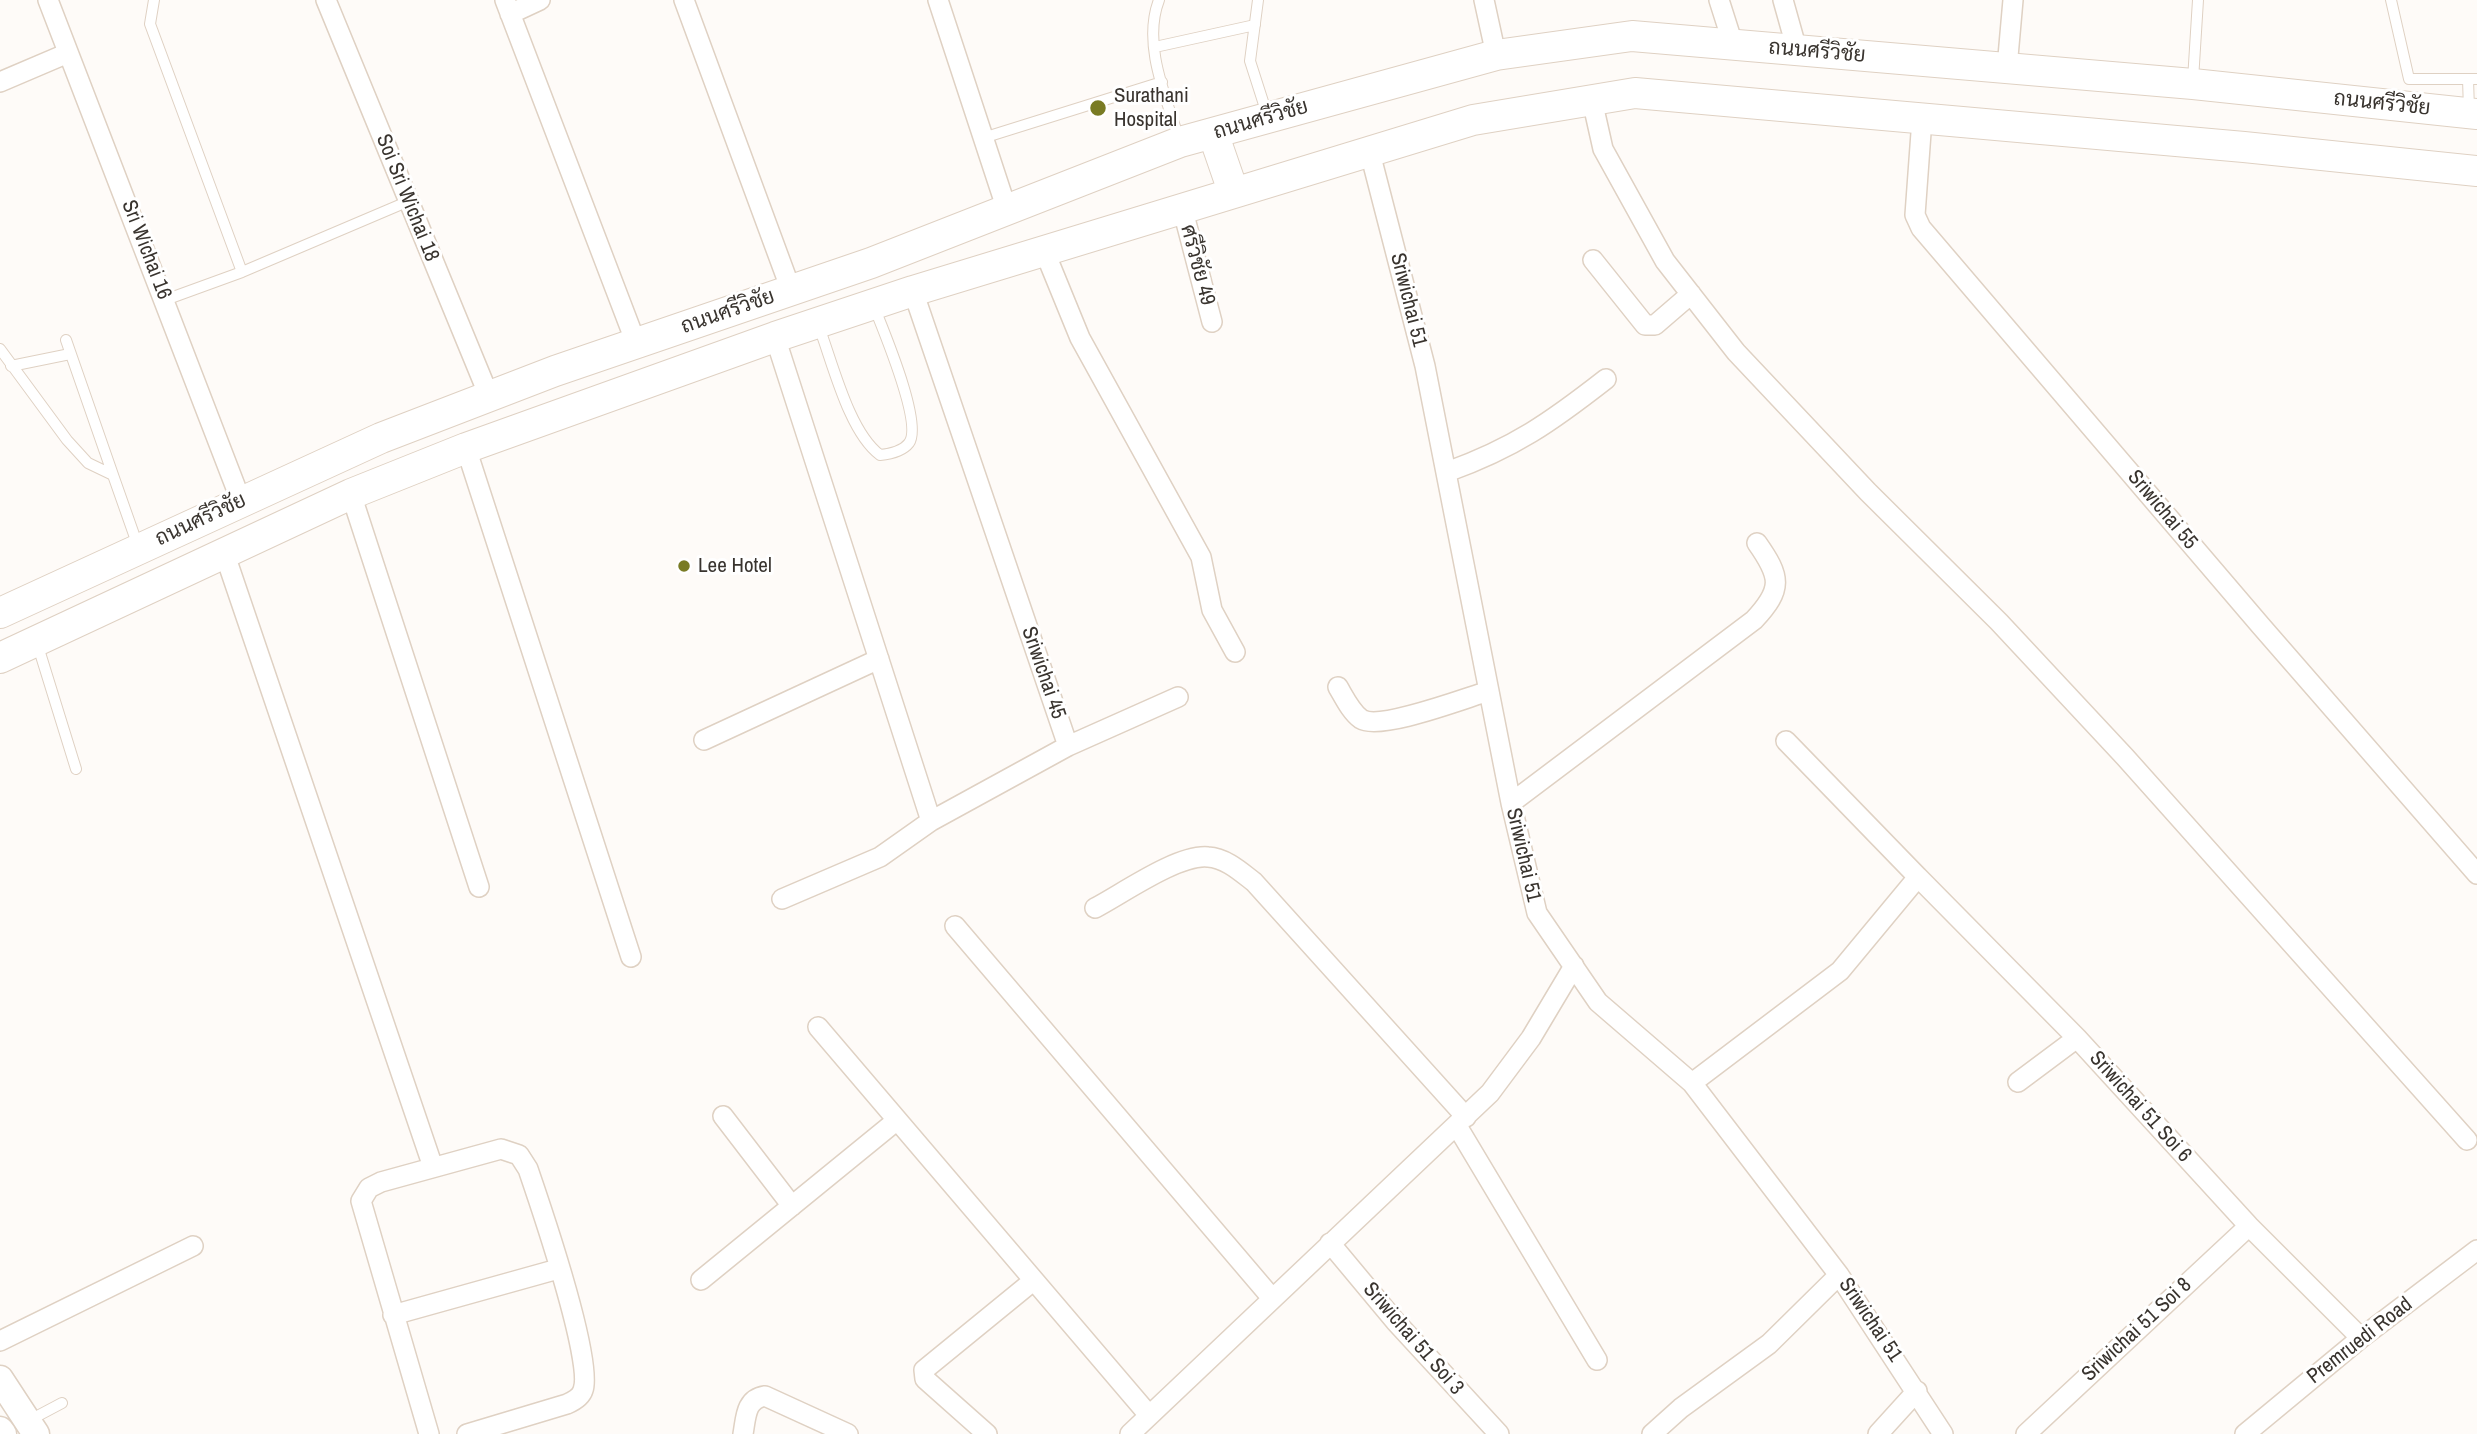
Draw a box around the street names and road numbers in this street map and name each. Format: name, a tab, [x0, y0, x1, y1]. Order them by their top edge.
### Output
street label: ถนนศรีวิชัย	[1767, 35, 1867, 69]
street label: ถนนศรีวิชัย	[2332, 86, 2432, 122]
street label: ถนนศรีวิชัย	[1211, 94, 1311, 146]
street label: Soi Sri Wichai 18	[370, 131, 444, 265]
street label: Sri Wichai 16	[116, 197, 176, 303]
street label: ศรีวิชัย 49	[1174, 222, 1220, 308]
street label: Sriwichai 51	[1384, 251, 1432, 349]
street label: ถนนศรีวิชัย	[678, 284, 778, 340]
street label: Sriwichai 55	[2122, 465, 2202, 555]
street label: ถนนศรีวิชัย	[152, 488, 250, 552]
street label: Sriwichai 45	[1016, 624, 1070, 722]
street label: Sriwichai 51	[1500, 806, 1546, 904]
street label: Sriwichai 51 Soi 6	[2084, 1046, 2196, 1168]
street label: Sriwichai 51	[1833, 1273, 1907, 1367]
street label: Sriwichai 51 Soi 8	[2077, 1273, 2197, 1387]
street label: Sriwichai 51 Soi 3	[1357, 1278, 1469, 1400]
street label: Premruedi Road	[2302, 1292, 2418, 1390]

